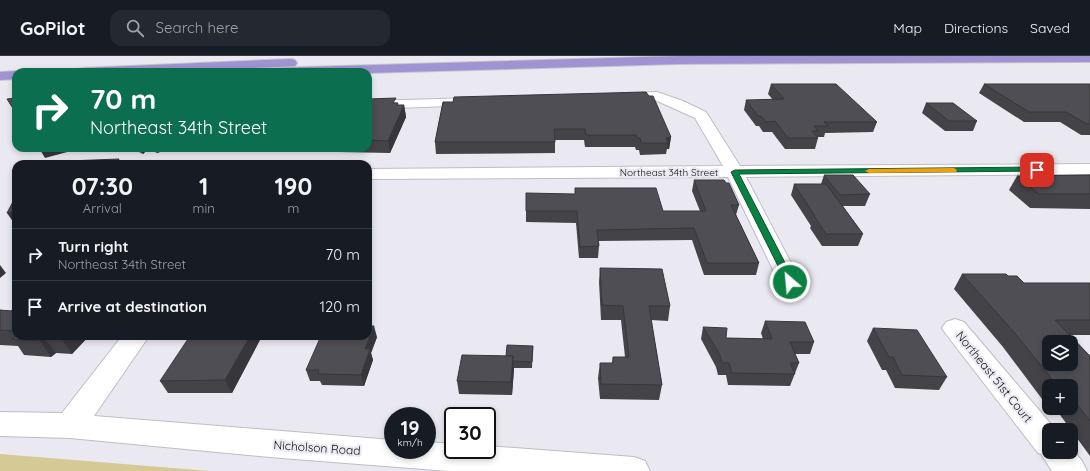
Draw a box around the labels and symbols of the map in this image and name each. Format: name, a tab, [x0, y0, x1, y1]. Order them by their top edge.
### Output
pin	[1020, 153, 1054, 187]
street label: Northeast 34th Street	[620, 166, 719, 179]
position arrow	[769, 261, 811, 303]
street label: Northeast 51st Court	[953, 328, 1036, 425]
speed limit sign: 30	[444, 407, 496, 459]
street label: Nicholson Road	[273, 437, 361, 458]

